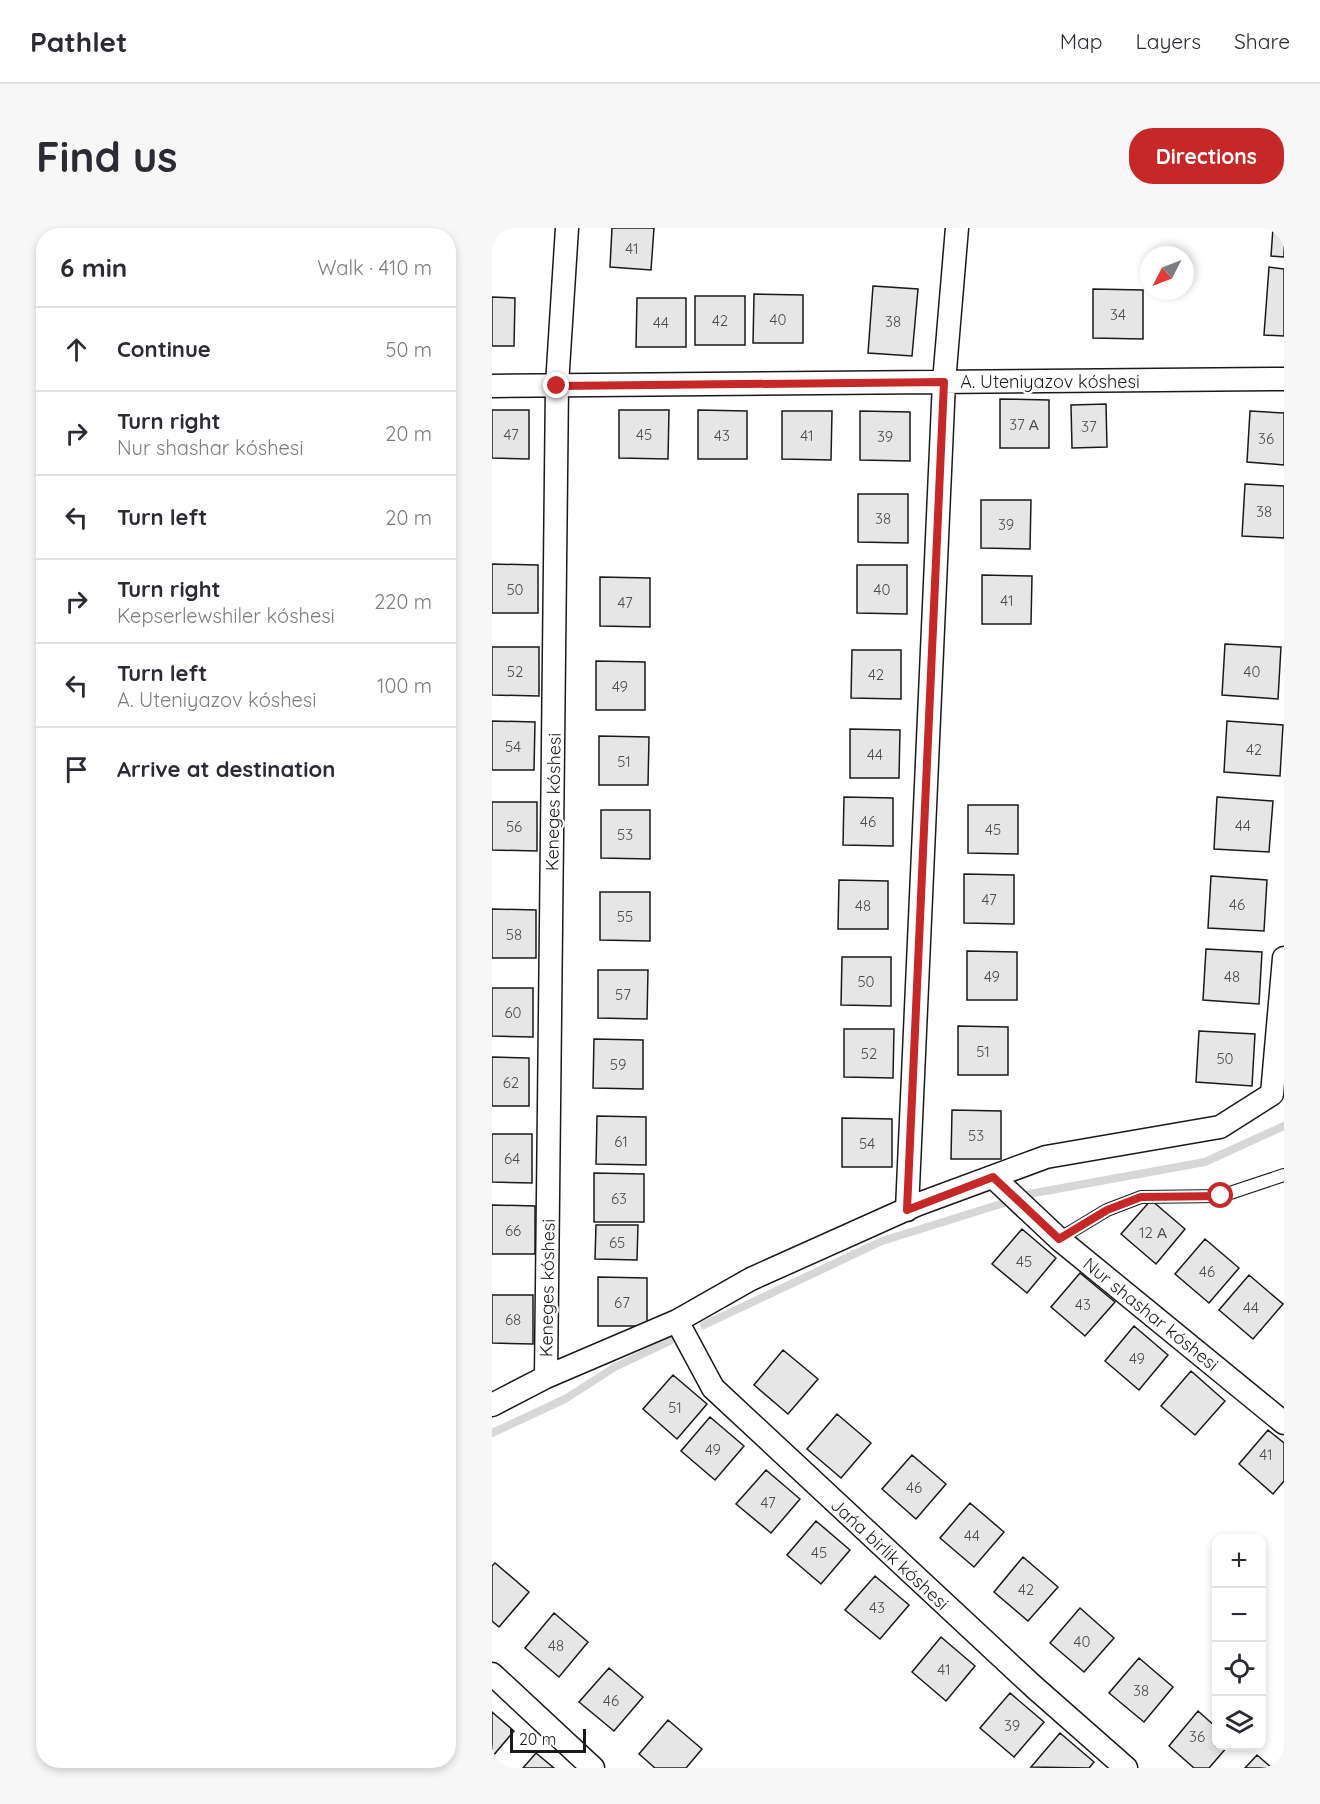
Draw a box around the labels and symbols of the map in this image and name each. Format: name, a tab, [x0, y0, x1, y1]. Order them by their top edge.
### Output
house number: 41	[625, 239, 639, 258]
north arrow	[1140, 246, 1194, 300]
house number: 34	[1110, 305, 1126, 324]
house number: 40	[770, 310, 786, 329]
house number: 42	[712, 311, 728, 330]
house number: 38	[885, 312, 901, 331]
house number: 44	[653, 313, 669, 332]
street label: A. Uteniyazov kóshesi	[960, 370, 1140, 393]
route end	[543, 372, 569, 398]
house number: 37 А	[1009, 415, 1039, 434]
house number: 37	[1081, 417, 1097, 436]
house number: 47	[503, 425, 519, 444]
house number: 45	[636, 425, 652, 444]
house number: 43	[714, 426, 730, 445]
house number: 41	[800, 426, 814, 445]
house number: 39	[877, 427, 893, 446]
house number: 36	[1258, 429, 1274, 448]
house number: 38	[1256, 502, 1272, 521]
house number: 38	[875, 509, 891, 528]
house number: 39	[998, 515, 1014, 534]
house number: 50	[506, 580, 524, 599]
house number: 40	[874, 580, 890, 599]
house number: 41	[1000, 591, 1014, 610]
house number: 47	[617, 593, 633, 612]
house number: 52	[507, 662, 523, 681]
house number: 40	[1244, 662, 1260, 681]
house number: 42	[868, 665, 884, 684]
house number: 49	[612, 677, 628, 696]
street label: Keneges kóshesi	[540, 733, 566, 871]
house number: 54	[505, 737, 521, 756]
house number: 42	[1246, 740, 1262, 759]
house number: 44	[867, 745, 883, 764]
house number: 51	[617, 752, 631, 771]
house number: 46	[860, 812, 876, 831]
house number: 44	[1235, 816, 1251, 835]
house number: 56	[506, 817, 522, 836]
house number: 45	[985, 820, 1001, 839]
house number: 53	[617, 825, 633, 844]
house number: 47	[981, 890, 997, 909]
house number: 46	[1229, 895, 1245, 914]
house number: 48	[855, 896, 871, 915]
house number: 55	[617, 907, 633, 926]
house number: 58	[506, 925, 522, 944]
house number: 49	[984, 967, 1000, 986]
house number: 48	[1224, 967, 1240, 986]
house number: 50	[857, 972, 875, 991]
house number: 57	[615, 985, 631, 1004]
house number: 60	[505, 1003, 522, 1022]
house number: 51	[976, 1042, 990, 1061]
house number: 52	[861, 1044, 877, 1063]
house number: 50	[1216, 1049, 1234, 1068]
house number: 59	[610, 1055, 626, 1074]
house number: 62	[503, 1073, 519, 1092]
house number: 53	[968, 1126, 984, 1145]
house number: 61	[614, 1132, 628, 1151]
house number: 54	[859, 1134, 875, 1153]
house number: 64	[504, 1149, 520, 1168]
route start	[1207, 1182, 1233, 1208]
house number: 63	[611, 1189, 627, 1208]
street label: Keneges kóshesi	[534, 1219, 560, 1357]
house number: 66	[505, 1221, 521, 1240]
house number: 12 А	[1139, 1223, 1167, 1242]
house number: 65	[609, 1233, 625, 1252]
house number: 45	[1016, 1252, 1032, 1271]
street label: Nur shashar kóshesi	[1079, 1252, 1223, 1376]
house number: 46	[1199, 1262, 1215, 1281]
house number: 67	[614, 1293, 630, 1312]
house number: 43	[1075, 1295, 1091, 1314]
house number: 44	[1243, 1298, 1259, 1317]
house number: 68	[505, 1310, 521, 1329]
house number: 49	[1129, 1349, 1145, 1368]
house number: 51	[668, 1398, 682, 1417]
house number: 49	[705, 1440, 721, 1459]
house number: 41	[1259, 1445, 1273, 1464]
house number: 46	[906, 1478, 922, 1497]
house number: 47	[760, 1493, 776, 1512]
street label: Jańa birlik kóshesi	[826, 1493, 954, 1615]
house number: 44	[964, 1526, 980, 1545]
house number: 45	[811, 1543, 827, 1562]
house number: 42	[1018, 1580, 1034, 1599]
house number: 43	[869, 1598, 885, 1617]
house number: 40	[1074, 1632, 1090, 1651]
house number: 48	[548, 1636, 564, 1655]
house number: 41	[937, 1660, 951, 1679]
house number: 38	[1133, 1681, 1149, 1700]
house number: 46	[603, 1691, 619, 1710]
house number: 39	[1004, 1716, 1020, 1735]
scale bar	[510, 1726, 586, 1754]
house number: 36	[1189, 1727, 1205, 1746]

